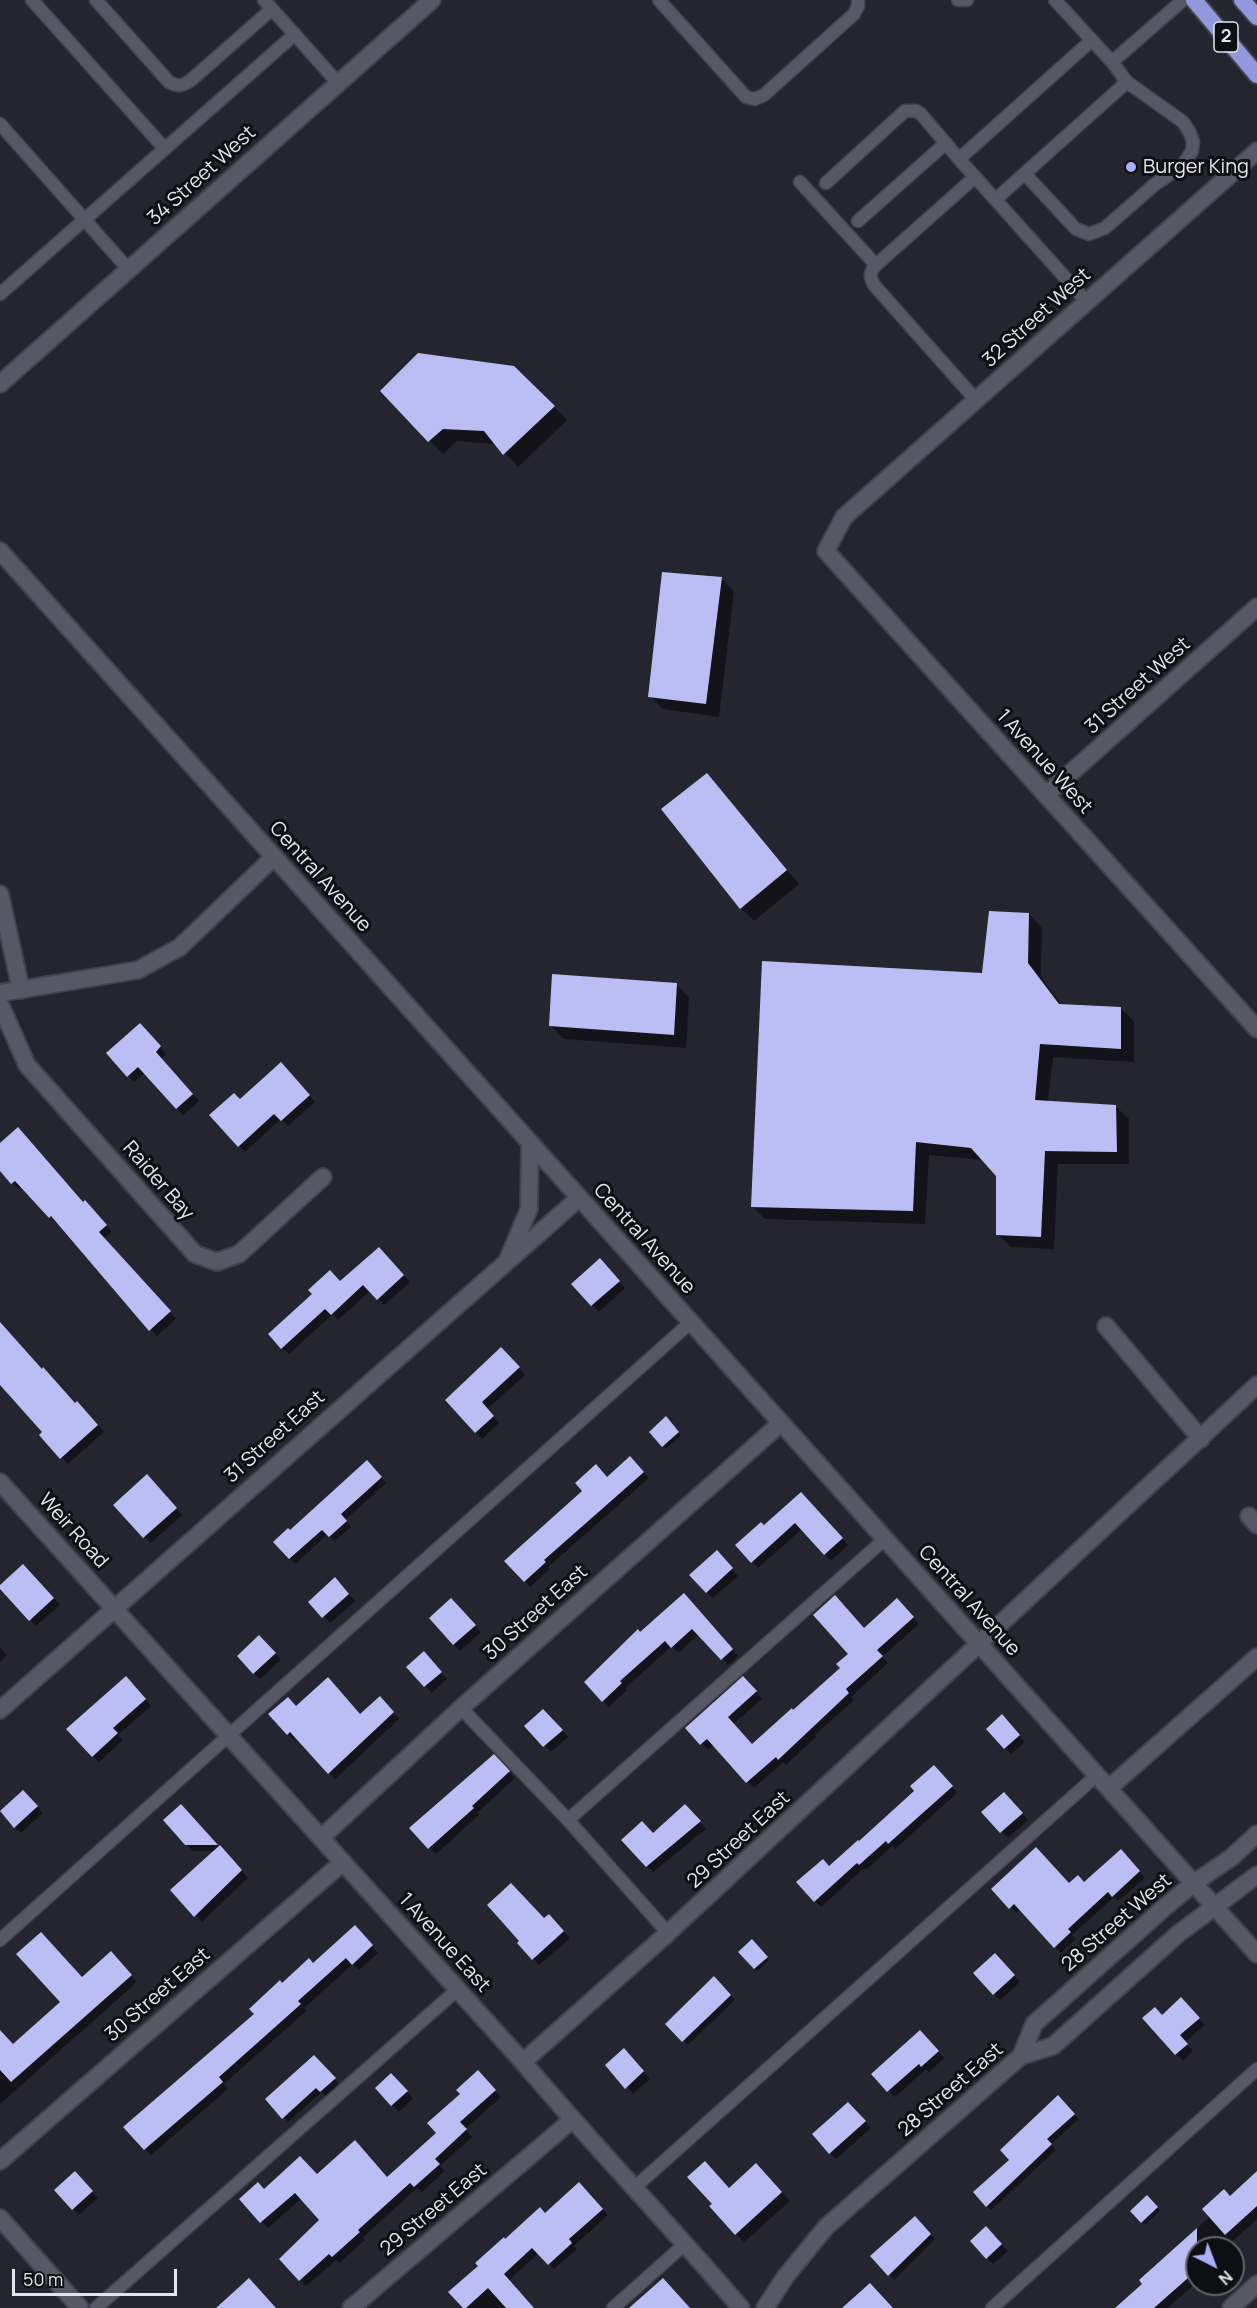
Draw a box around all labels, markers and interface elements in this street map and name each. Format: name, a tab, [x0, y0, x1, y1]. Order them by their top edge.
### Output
road number: 2	[1214, 22, 1238, 52]
street label: 34 Street West	[143, 121, 261, 231]
place label: Burger King	[1143, 155, 1249, 179]
marker: Burger King	[1124, 160, 1138, 174]
street label: 32 Street West	[978, 263, 1096, 373]
street label: 31 Street West	[1080, 632, 1196, 740]
street label: 1 Avenue West	[991, 705, 1097, 819]
street label: Central Avenue	[264, 817, 376, 937]
street label: Raider Bay	[117, 1137, 199, 1225]
street label: Central Avenue	[588, 1179, 700, 1299]
street label: 31 Street East	[220, 1386, 330, 1488]
street label: Weir Road	[33, 1489, 113, 1573]
street label: Central Avenue	[913, 1541, 1025, 1661]
street label: 30 Street East	[479, 1560, 593, 1666]
street label: 29 Street East	[683, 1786, 795, 1894]
street label: 28 Street West	[1057, 1869, 1177, 1977]
street label: 1 Avenue East	[393, 1888, 495, 1998]
street label: 30 Street East	[101, 1943, 215, 2047]
street label: 28 Street East	[894, 2038, 1008, 2142]
street label: 29 Street East	[376, 2159, 492, 2261]
north arrow	[1185, 2236, 1245, 2296]
scale bar	[15, 2257, 180, 2295]
text: N	[1214, 2266, 1237, 2290]
text: 50 m	[23, 2267, 63, 2291]

